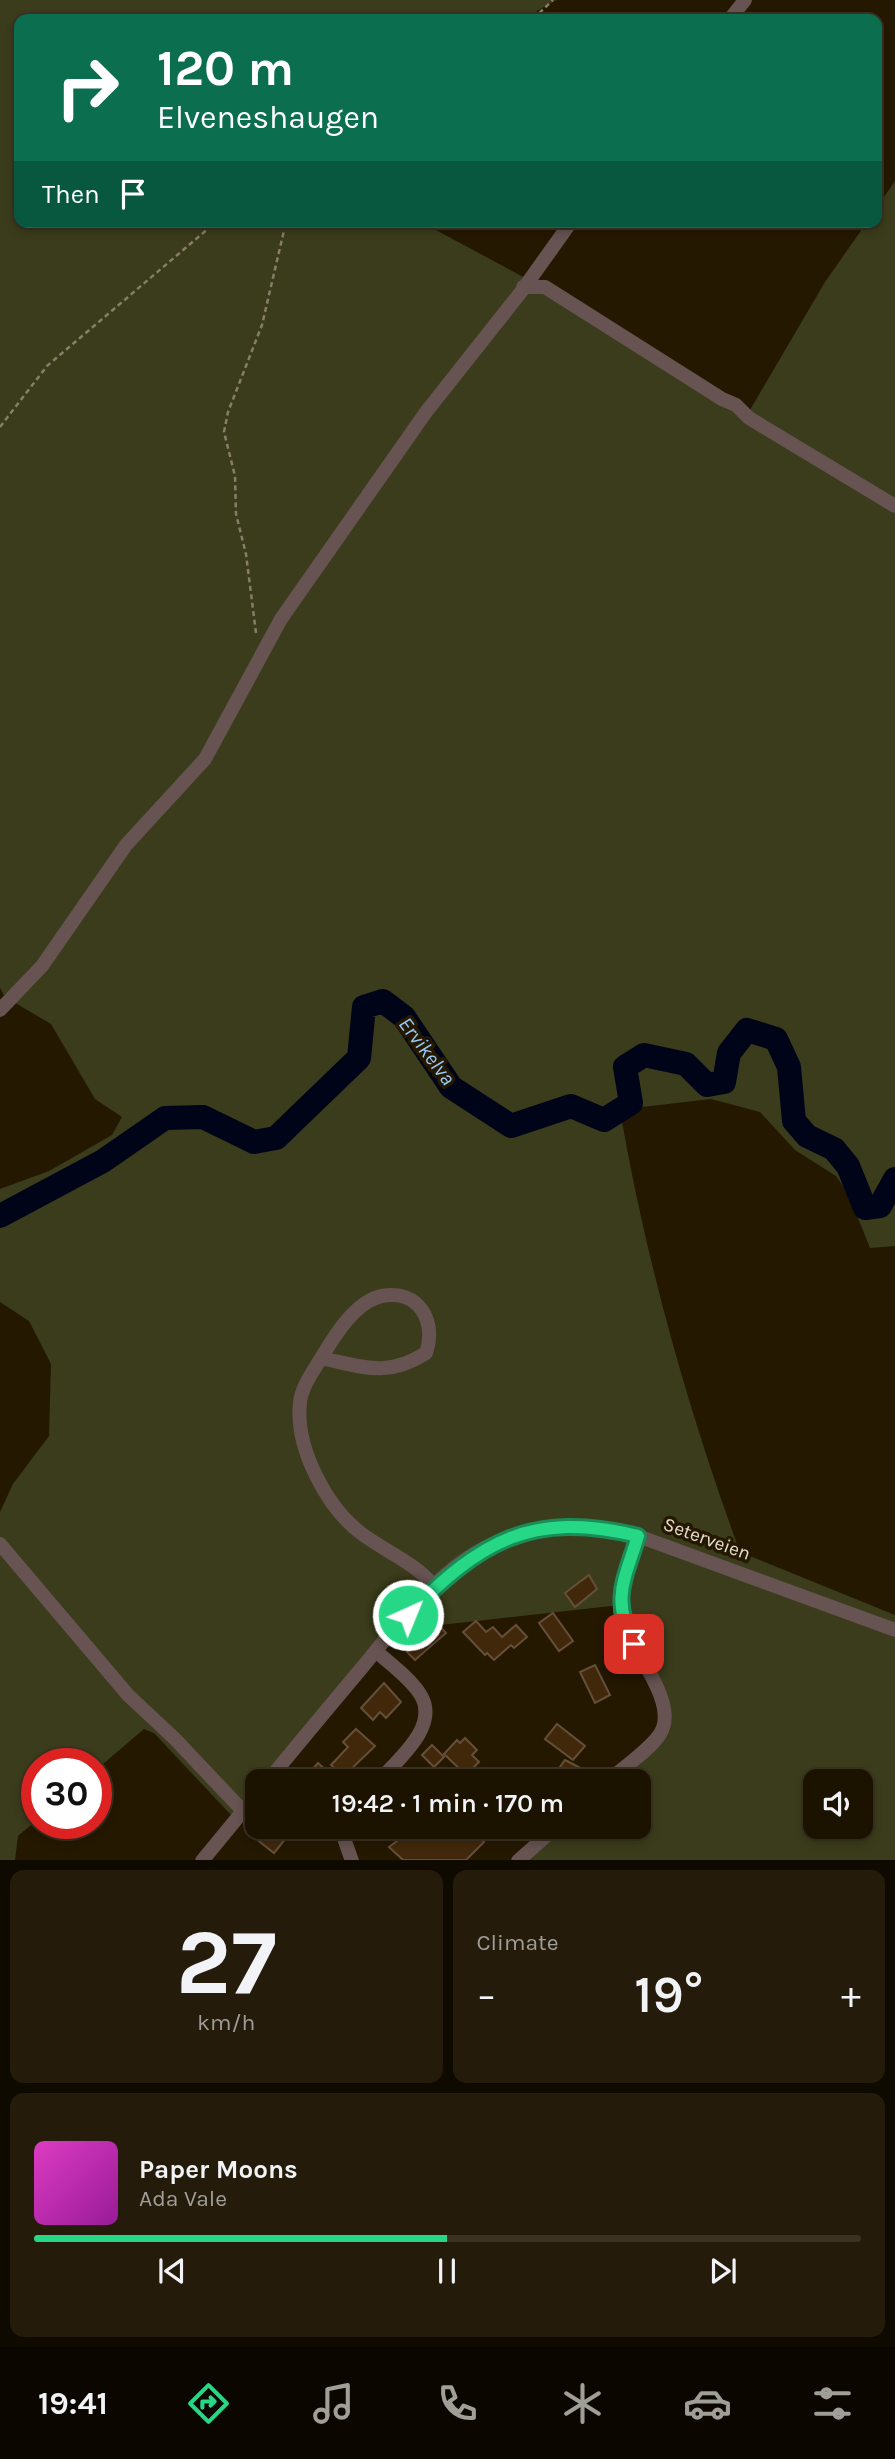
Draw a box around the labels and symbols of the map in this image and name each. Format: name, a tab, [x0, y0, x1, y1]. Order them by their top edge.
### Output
water label: Ervikelva	[394, 1012, 460, 1090]
street label: Seterveien	[660, 1513, 754, 1565]
position arrow	[371, 1578, 445, 1652]
pin	[604, 1614, 664, 1674]
speed limit sign: 30	[21, 1748, 112, 1839]

